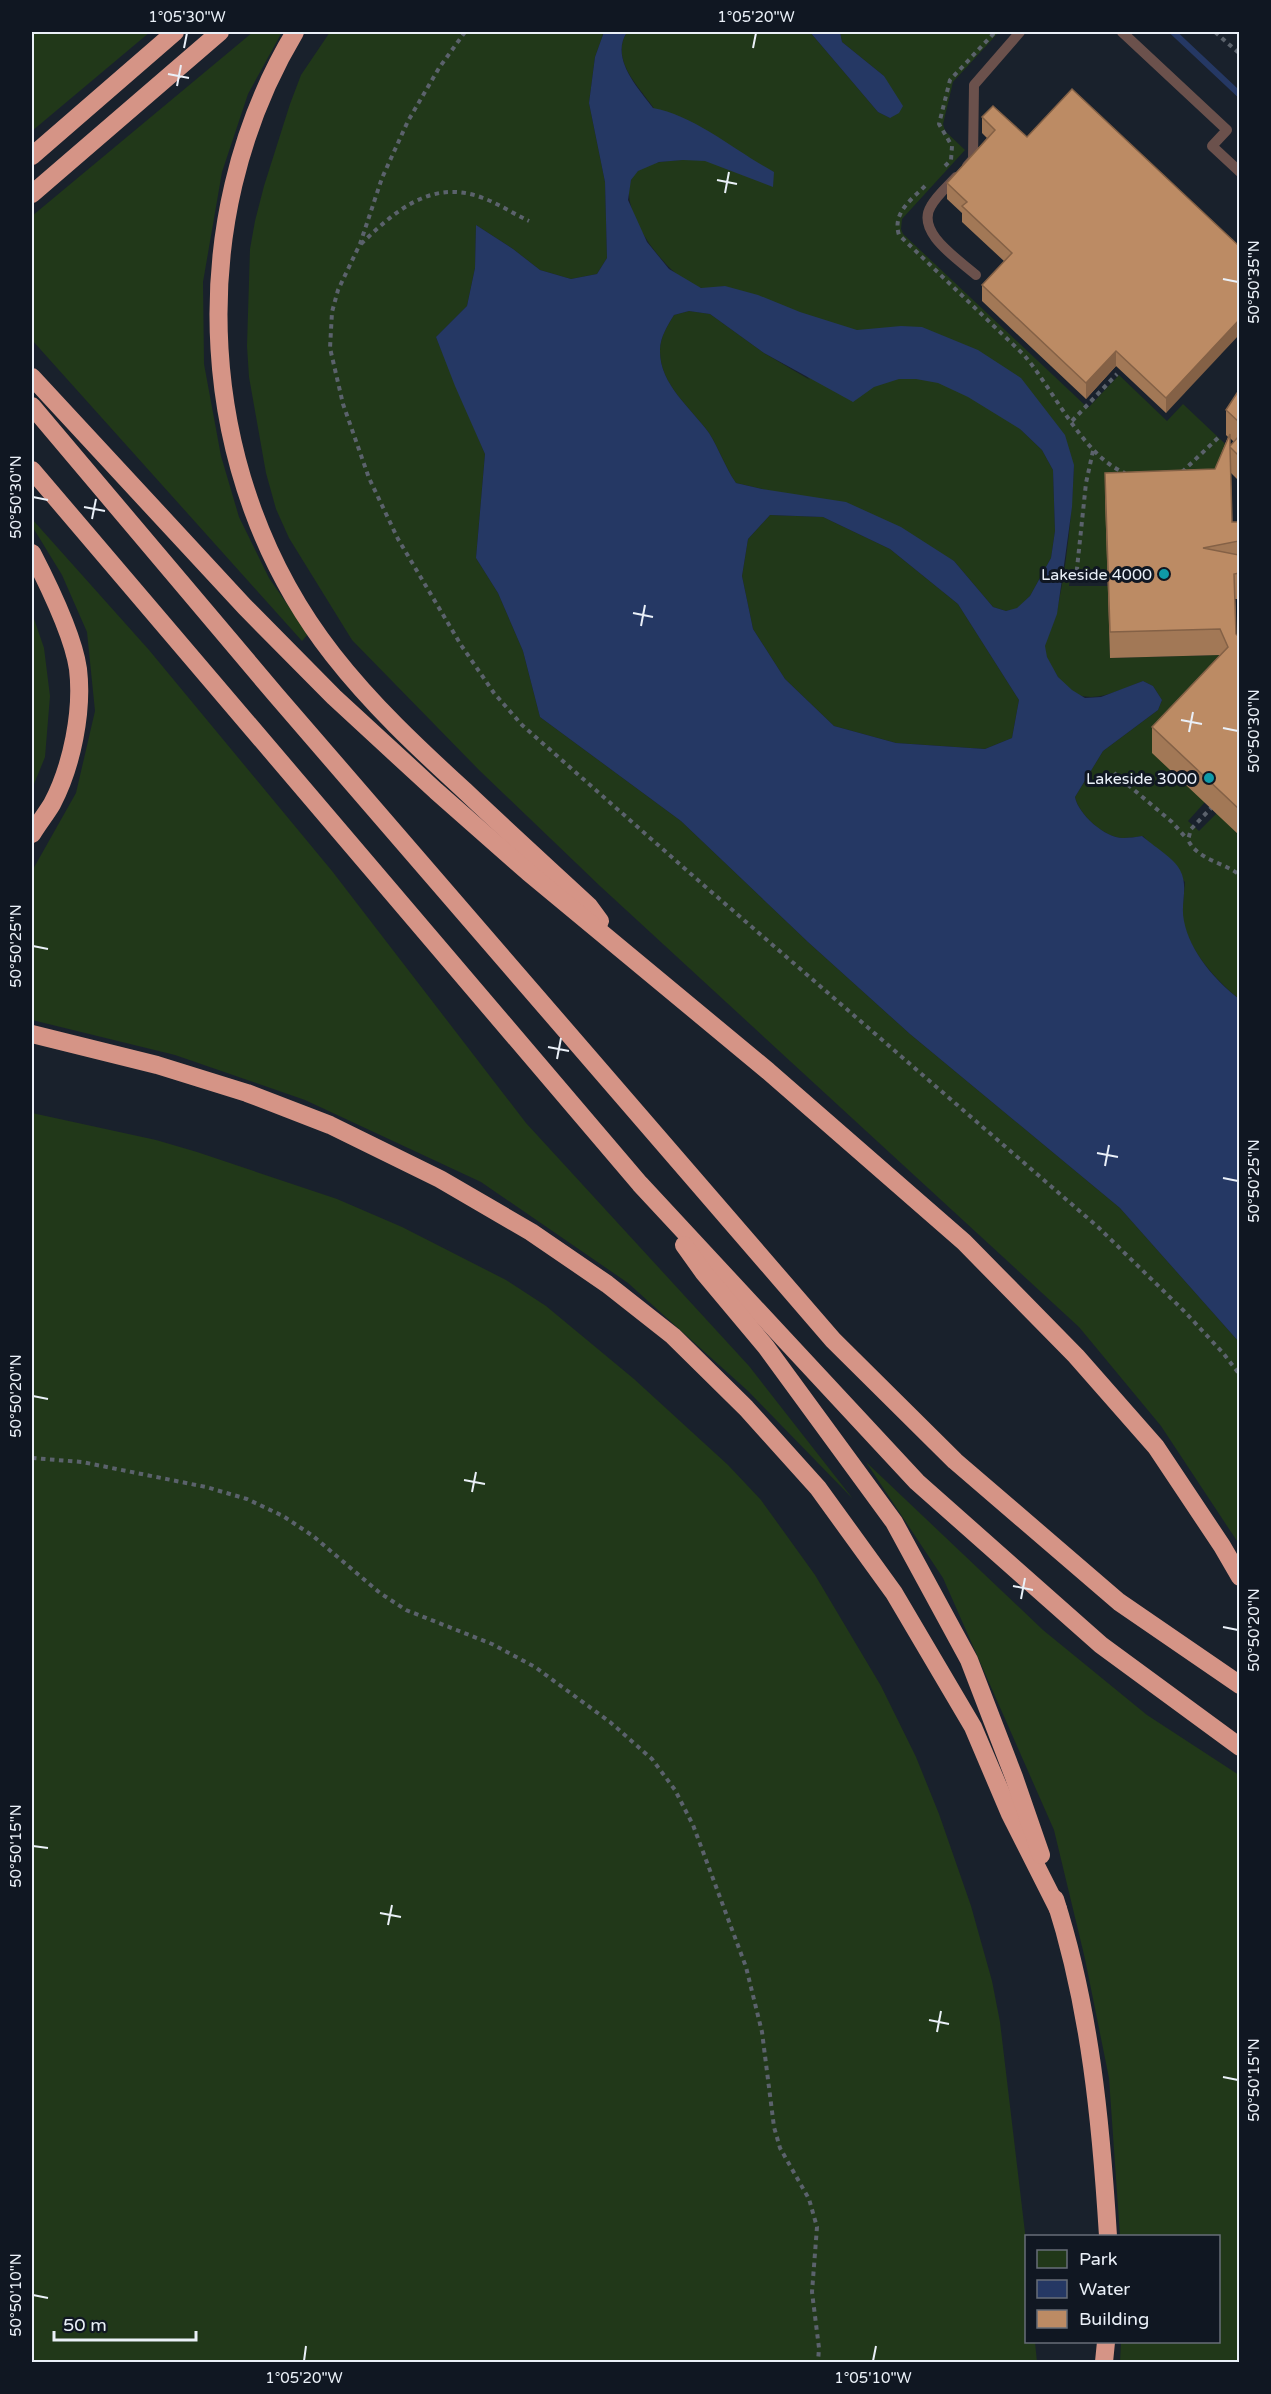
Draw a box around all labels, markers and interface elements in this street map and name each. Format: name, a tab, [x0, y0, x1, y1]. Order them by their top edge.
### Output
text: 1°05'30"W	[148, 8, 226, 26]
text: 1°05'20"W	[717, 8, 795, 26]
text: 50°50'35"N	[1245, 240, 1263, 324]
text: 50°50'30"N	[7, 455, 25, 539]
place label: Lakeside 4000	[1041, 565, 1152, 585]
marker: Lakeside 4000	[1157, 567, 1171, 581]
text: 50°50'30"N	[1245, 689, 1263, 773]
place label: Lakeside 3000	[1086, 769, 1197, 789]
marker: Lakeside 3000	[1202, 771, 1216, 785]
text: 50°50'25"N	[7, 904, 25, 988]
text: 50°50'25"N	[1245, 1139, 1263, 1223]
text: 50°50'20"N	[7, 1354, 25, 1438]
text: 50°50'20"N	[1245, 1588, 1263, 1672]
text: 50°50'15"N	[7, 1804, 25, 1888]
text: 50°50'15"N	[1245, 2038, 1263, 2122]
legend	[1025, 2235, 1220, 2343]
text: Park	[1079, 2248, 1118, 2270]
text: 50°50'10"N	[7, 2253, 25, 2337]
text: Water	[1079, 2278, 1130, 2300]
scale bar	[54, 2304, 196, 2342]
text: Building	[1079, 2308, 1149, 2330]
text: 50 m	[63, 2314, 107, 2336]
text: 1°05'20"W	[265, 2369, 343, 2387]
text: 1°05'10"W	[834, 2369, 912, 2387]

